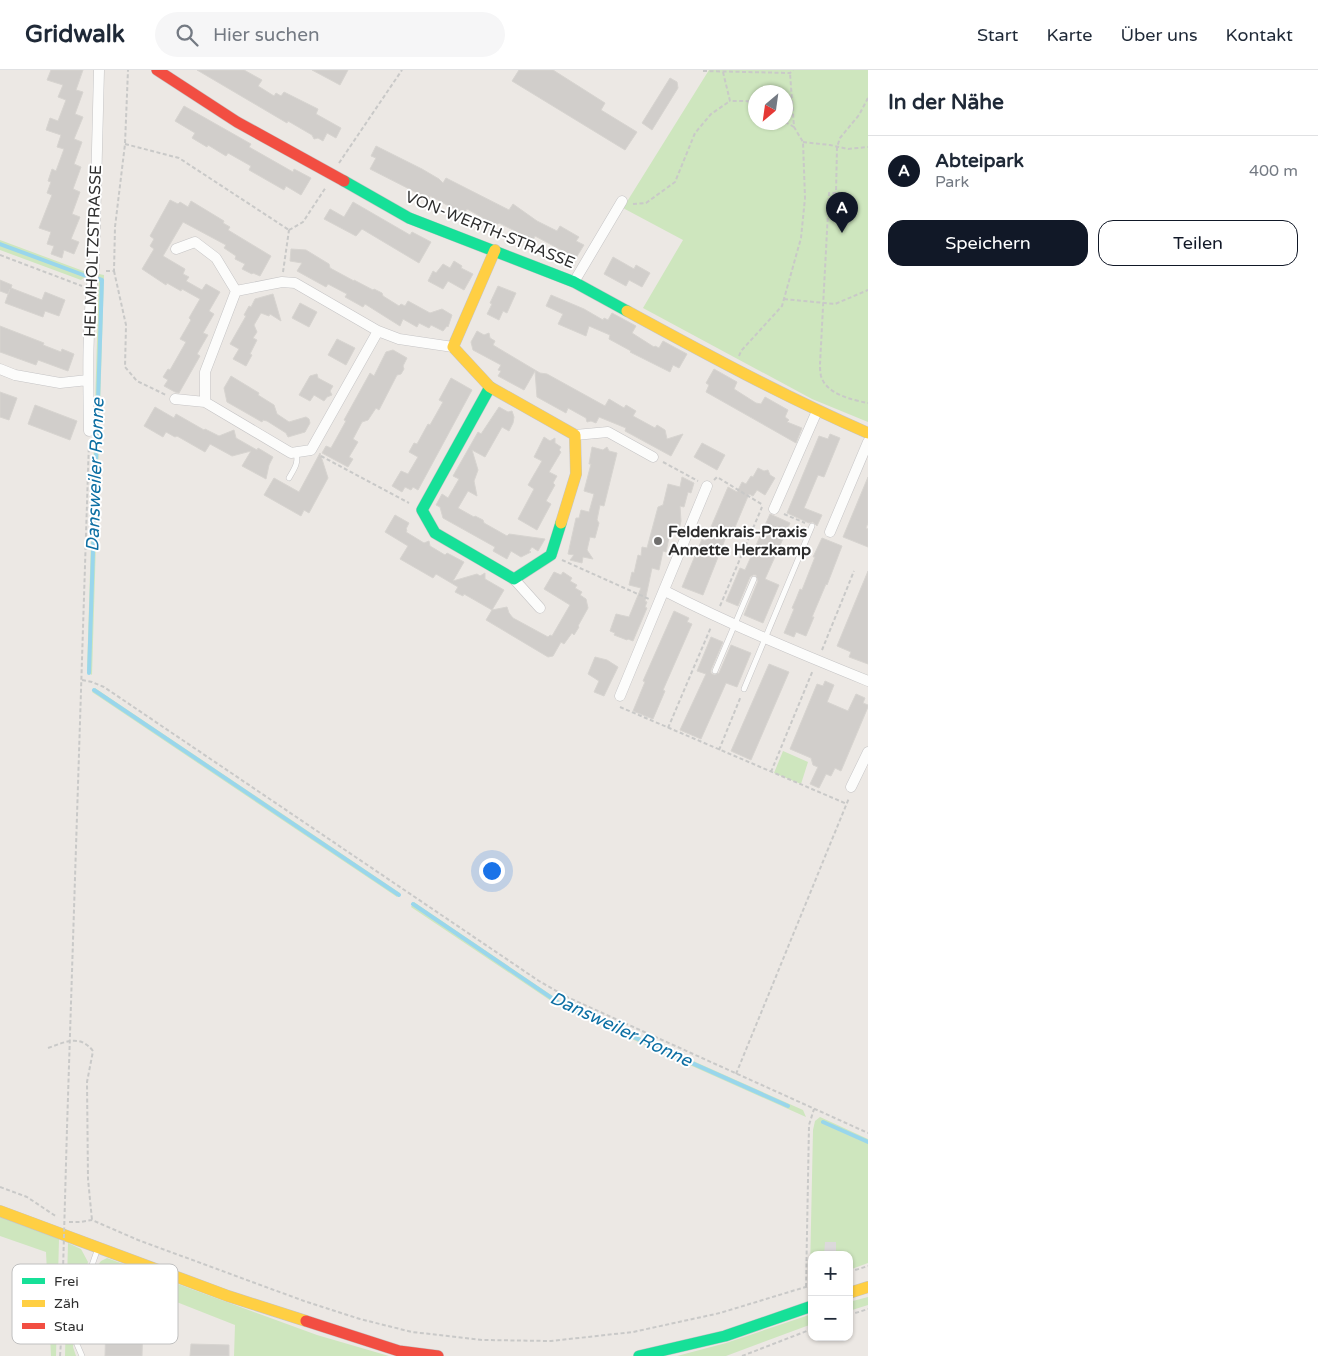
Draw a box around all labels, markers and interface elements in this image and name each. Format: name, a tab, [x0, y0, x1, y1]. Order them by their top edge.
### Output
search box	[155, 12, 505, 57]
text: Gridwalk	[25, 20, 125, 49]
icon: search	[173, 21, 201, 49]
text: Hier suchen	[213, 24, 319, 46]
text: Start	[977, 24, 1018, 46]
text: Karte	[1046, 24, 1092, 46]
text: Über uns	[1120, 24, 1198, 46]
text: Kontakt	[1226, 24, 1293, 46]
north arrow	[748, 85, 793, 130]
text: In der Nähe	[888, 90, 1004, 115]
text: Abteipark	[935, 150, 1024, 172]
text: A	[898, 161, 910, 181]
text: 400 m	[1249, 161, 1298, 181]
street label: HELMHOLTZSTRASSE	[80, 165, 106, 337]
text: Park	[935, 172, 969, 192]
street label: VON-WERTH-STRASSE	[402, 187, 578, 273]
pin: A	[826, 192, 858, 233]
button: Speichern	[888, 220, 1088, 266]
button: Teilen	[1098, 220, 1298, 266]
water label: Dansweiler Ronne	[81, 397, 109, 552]
place label: Feldenkrais-Praxis Annette Herzkamp	[668, 522, 811, 560]
marker: Feldenkrais-Praxis Annette Herzkamp	[652, 535, 664, 547]
your location	[479, 858, 505, 884]
water label: Dansweiler Ronne	[547, 987, 696, 1072]
map controls	[808, 1251, 853, 1341]
button: +	[808, 1251, 853, 1296]
legend	[12, 1264, 178, 1344]
text: Frei	[54, 1273, 79, 1290]
text: Zäh	[54, 1295, 79, 1312]
button: −	[808, 1296, 853, 1341]
text: Stau	[54, 1318, 84, 1335]

